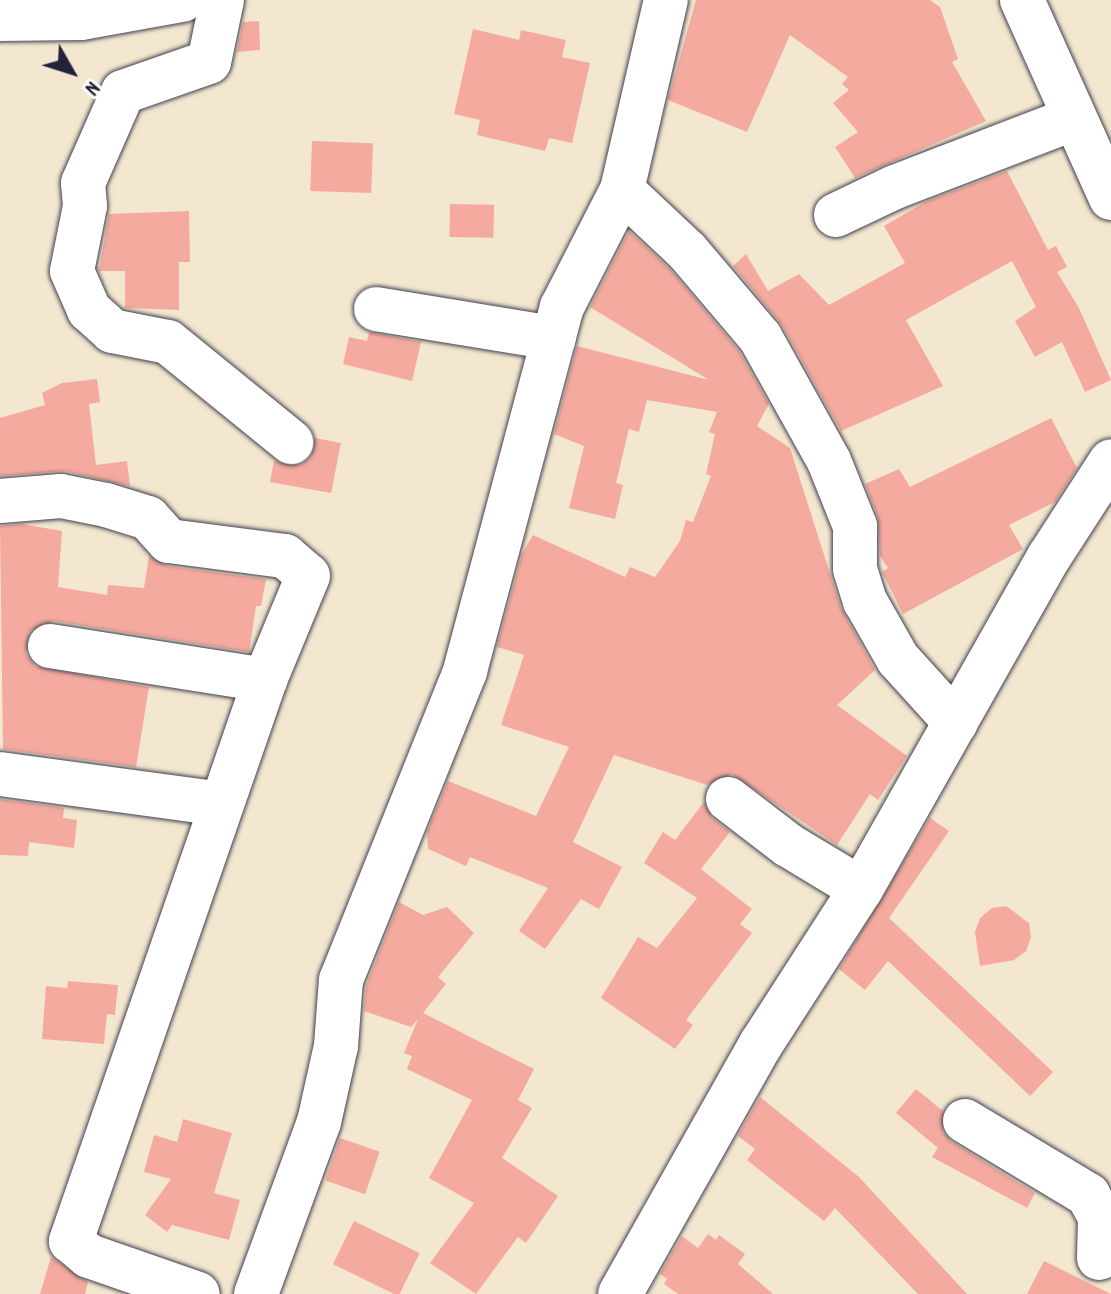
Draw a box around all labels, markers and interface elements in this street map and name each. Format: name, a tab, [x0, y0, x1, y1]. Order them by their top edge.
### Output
north arrow	[32, 32, 112, 112]
text: N	[76, 73, 107, 101]

